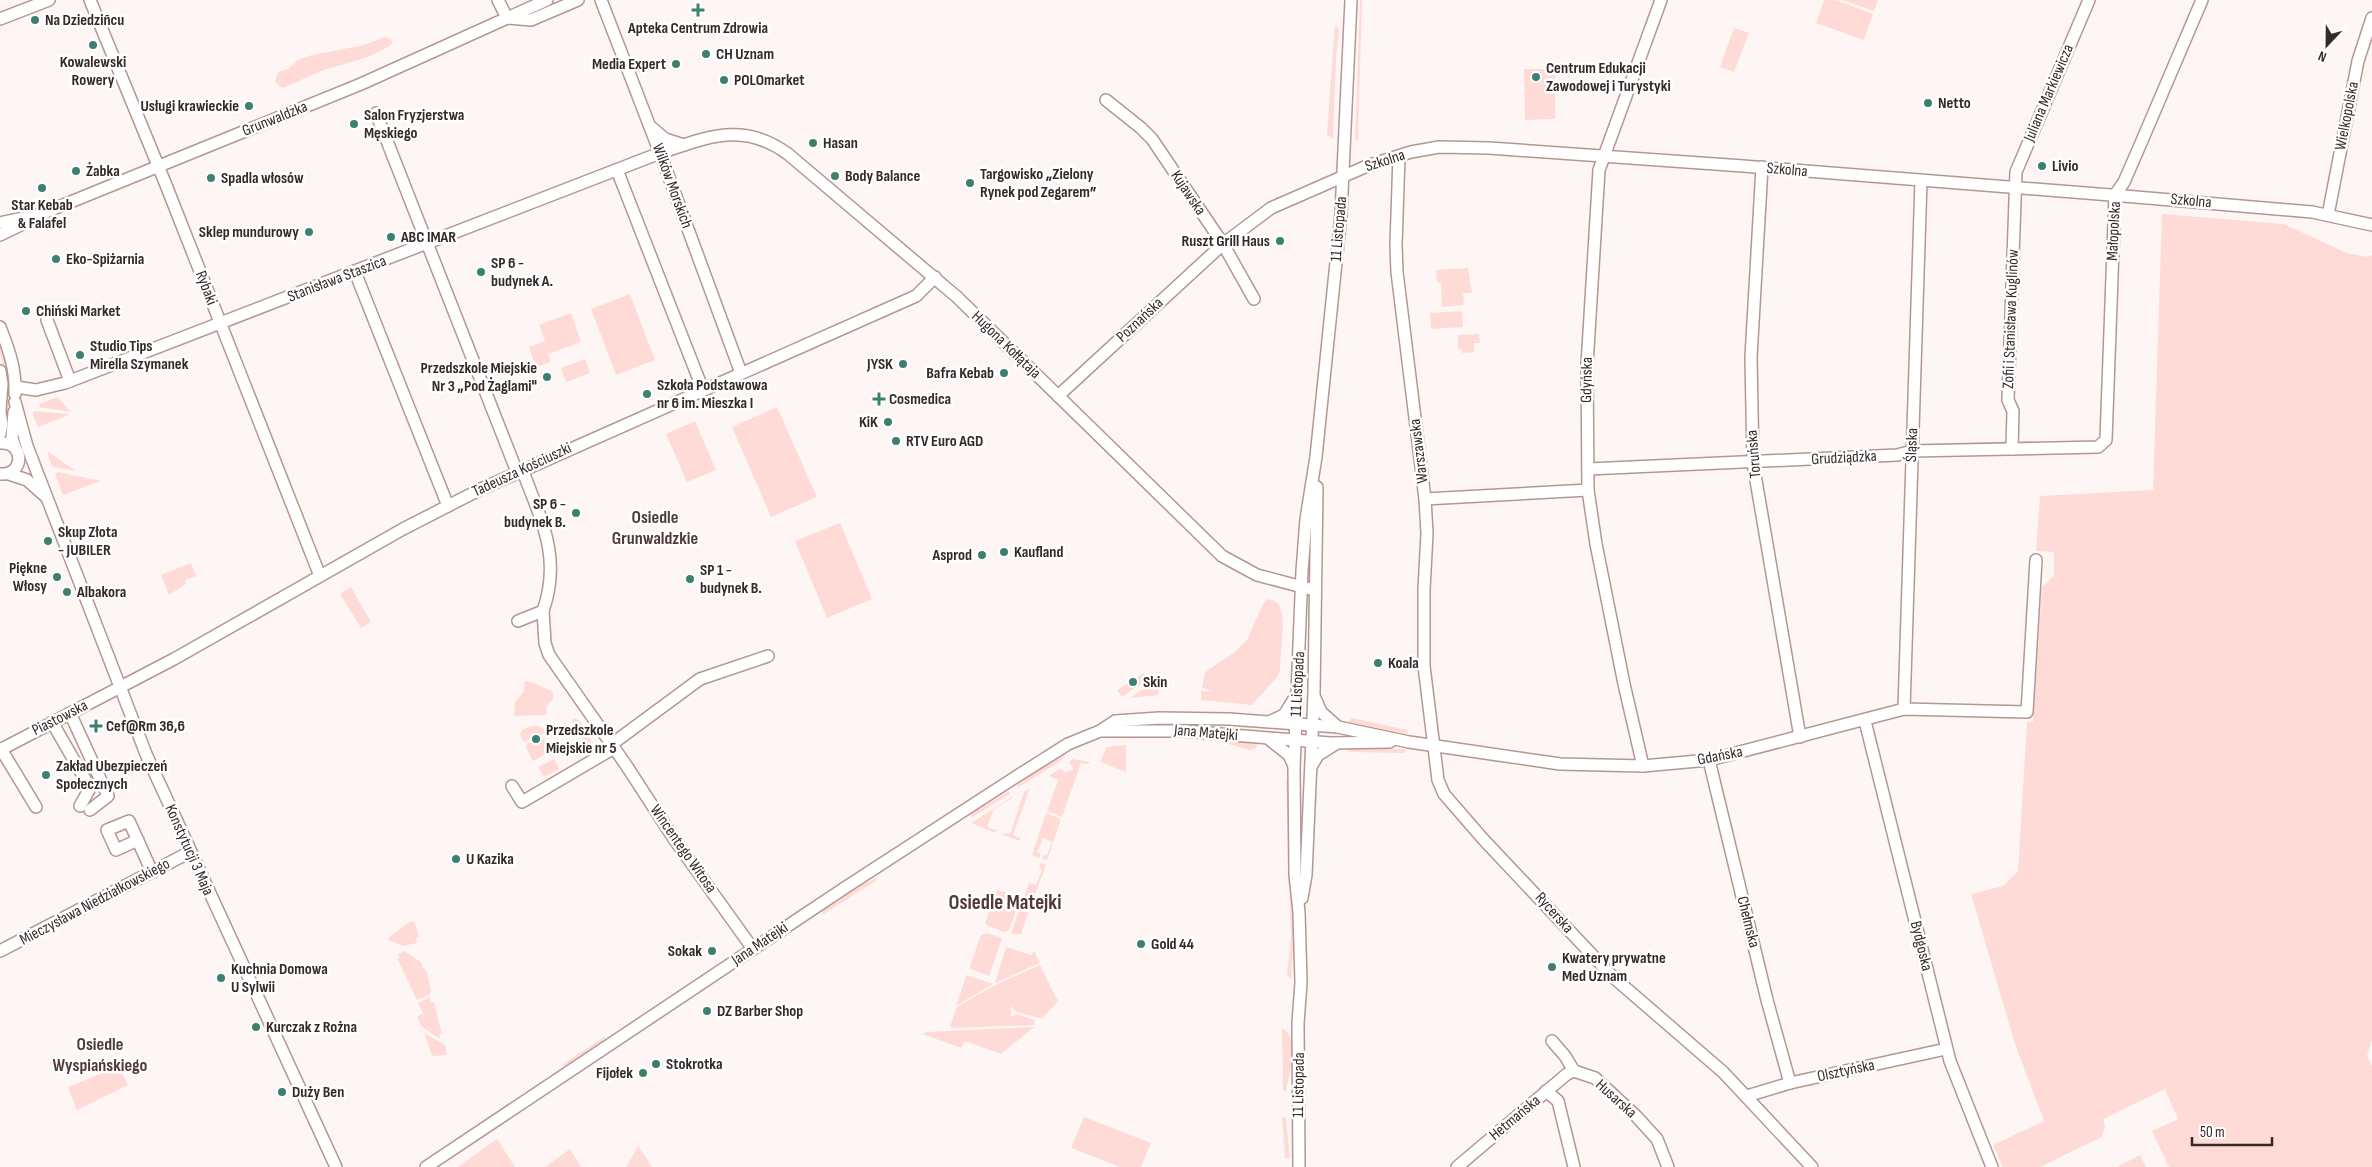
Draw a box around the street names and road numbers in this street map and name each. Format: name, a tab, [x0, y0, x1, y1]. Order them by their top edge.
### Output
street label: Juliana Markiewicza	[2020, 41, 2078, 145]
street label: Wielkopolska	[2331, 80, 2363, 152]
street label: Grunwaldzka	[240, 97, 310, 141]
street label: Wilków Morskich	[648, 141, 696, 231]
street label: Szkolna	[1363, 146, 1407, 176]
street label: Szkolna	[1766, 159, 1808, 181]
street label: Kujawska	[1166, 167, 1210, 219]
street label: Szkolna	[2170, 190, 2212, 212]
street label: 11 Listopada	[1327, 196, 1351, 262]
street label: Małopolska	[2103, 201, 2125, 261]
street label: Zofii i Stanisława Kuglinów	[1999, 249, 2023, 389]
street label: Stanisława Staszica	[285, 251, 389, 307]
street label: Rybaki	[191, 268, 221, 308]
street label: Poznańska	[1113, 294, 1167, 346]
street label: Hugona Kołłątaja	[967, 307, 1045, 383]
street label: Gdyńska	[1577, 357, 1597, 403]
street label: Warszawska	[1406, 418, 1432, 484]
street label: Śląska	[1902, 428, 1922, 462]
street label: Toruńska	[1742, 429, 1766, 479]
street label: Tadeusza Kościuszki	[469, 439, 575, 501]
street label: Grudziądzka	[1811, 447, 1877, 469]
street label: 11 Listopada	[1287, 651, 1309, 717]
street label: Piastowska	[29, 696, 91, 740]
street label: Jana Matejki	[1172, 721, 1239, 745]
street label: Gdańska	[1696, 742, 1744, 770]
street label: Wincentego Witosa	[646, 801, 720, 897]
street label: Konstytucji 3 Maja	[160, 802, 218, 898]
street label: Mieczysława Niedziałkowskiego	[17, 854, 173, 950]
street label: Rycerska	[1531, 889, 1577, 937]
street label: Chełmska	[1732, 894, 1764, 950]
street label: Jana Matejki	[727, 918, 792, 970]
street label: Bydgoska	[1906, 919, 1936, 973]
street label: 11 Listopada	[1289, 1052, 1309, 1118]
street label: Olsztyńska	[1816, 1056, 1876, 1086]
street label: Husarska	[1591, 1076, 1641, 1122]
street label: Hetmańska	[1486, 1091, 1544, 1145]

